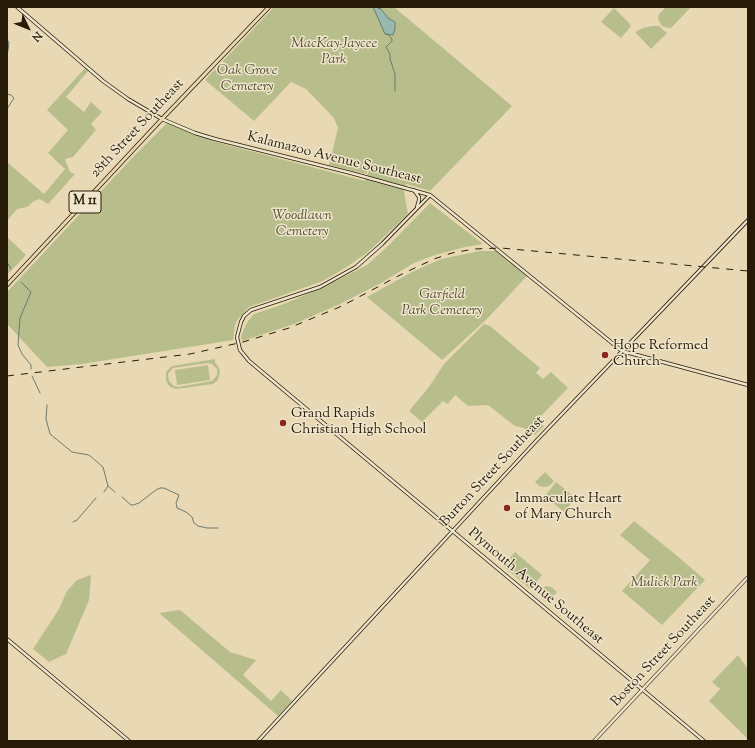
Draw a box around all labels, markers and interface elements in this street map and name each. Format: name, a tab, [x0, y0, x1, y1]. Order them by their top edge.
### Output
north arrow	[8, 8, 48, 48]
text: N	[28, 28, 46, 45]
park label: MacKay-Jaycee Park	[291, 37, 377, 70]
park label: Oak Grove Cemetery	[217, 64, 277, 96]
street label: 28th Street Southeast	[88, 76, 188, 182]
street label: Kalamazoo Avenue Southeast	[245, 129, 423, 189]
road number: M 11	[69, 191, 101, 213]
park label: Woodlawn Cemetery	[272, 209, 332, 242]
park label: Garfield Park Cemetery	[402, 288, 482, 320]
place label: Hope Reformed Church	[613, 339, 708, 372]
marker: Hope Reformed Church	[600, 350, 610, 360]
place label: Grand Rapids Christian High School	[291, 407, 426, 440]
street label: Burton Street Southeast	[437, 413, 549, 531]
marker: Grand Rapids Christian High School	[278, 418, 288, 428]
place label: Immaculate Heart of Mary Church	[515, 492, 622, 524]
marker: Immaculate Heart of Mary Church	[502, 503, 512, 513]
street label: Plymouth Avenue Southeast	[464, 525, 606, 649]
park label: Mulick Park	[630, 576, 698, 592]
street label: Boston Street Southeast	[608, 593, 720, 711]

